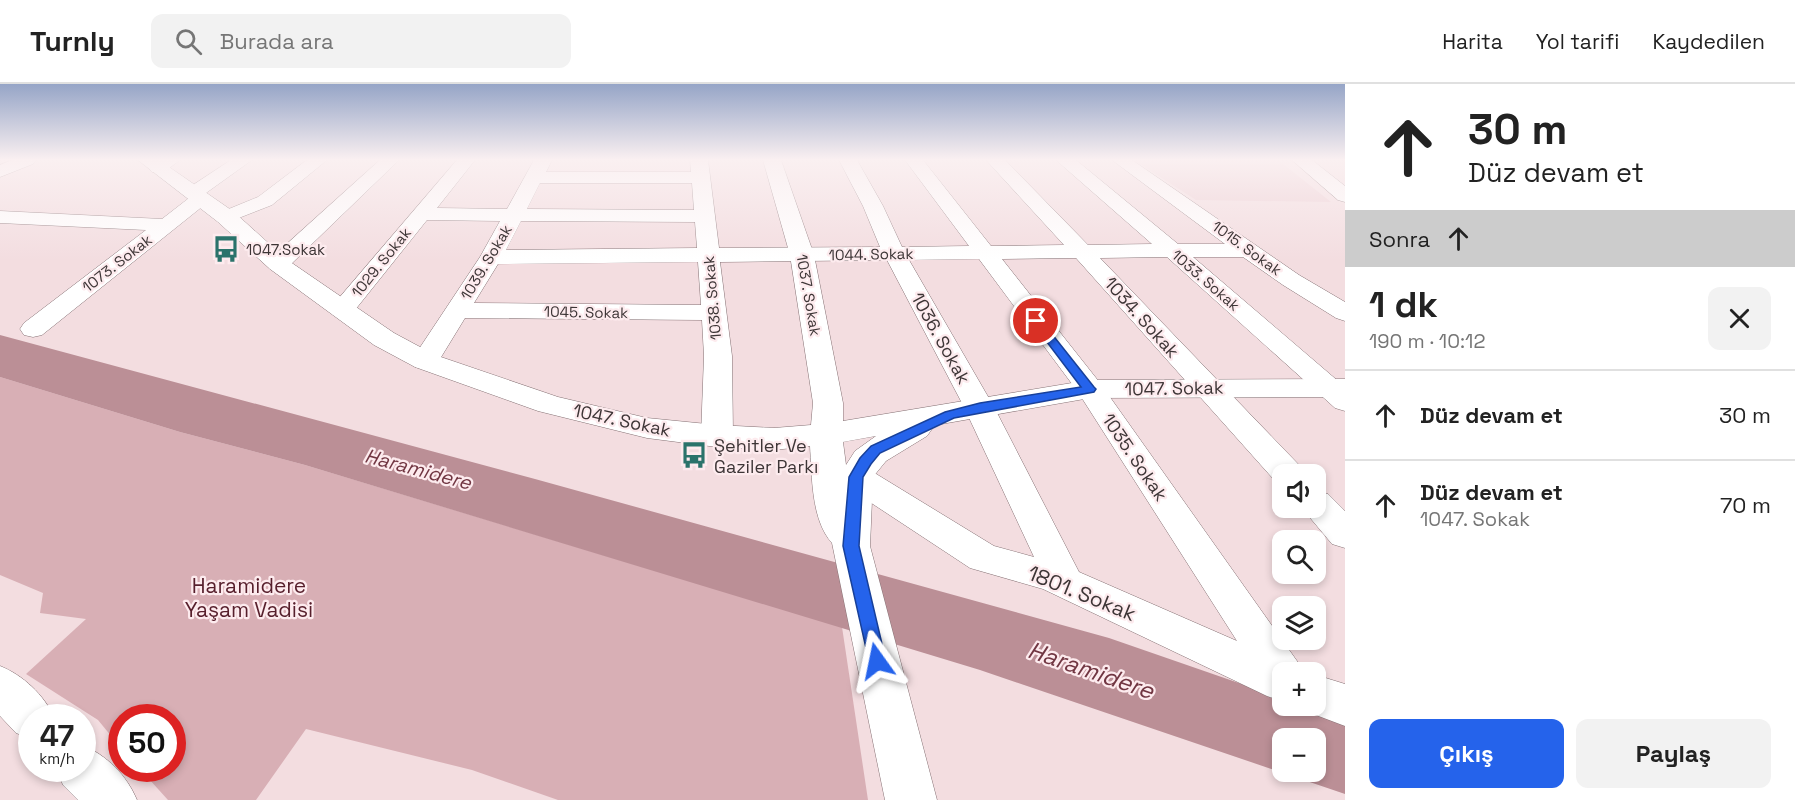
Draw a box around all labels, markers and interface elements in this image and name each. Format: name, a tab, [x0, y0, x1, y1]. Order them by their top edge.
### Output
search box	[151, 14, 571, 68]
text: Turnly	[30, 23, 115, 59]
icon: search	[172, 25, 205, 58]
text: Burada ara	[220, 27, 334, 55]
text: Harita	[1442, 28, 1503, 55]
text: Yol tarifi	[1536, 28, 1619, 55]
text: Kaydedilen	[1652, 28, 1765, 55]
text: 30 m	[1468, 103, 1567, 156]
icon: ahead	[1369, 108, 1447, 186]
text: Düz devam et	[1468, 155, 1644, 190]
street label: 1015. Sokak	[1209, 216, 1285, 280]
street label: 1039. Sokak	[456, 221, 516, 303]
icon: ahead	[1442, 222, 1475, 255]
street label: 1029. Sokak	[347, 223, 415, 301]
text: Sonra	[1369, 225, 1430, 253]
street label: 1073. Sokak	[78, 230, 156, 296]
bus stop icon: 1047.Sokak	[211, 234, 241, 264]
place label: 1047.Sokak	[246, 240, 325, 259]
street label: 1044. Sokak	[828, 244, 914, 264]
street label: 1033. Sokak	[1168, 245, 1244, 315]
street label: 1037. Sokak	[792, 253, 826, 337]
street label: 1038. Sokak	[699, 255, 725, 341]
street label: 1034. Sokak	[1100, 272, 1185, 363]
text: 1 dk	[1369, 282, 1438, 328]
button: close	[1708, 287, 1771, 350]
street label: 1036. Sokak	[906, 288, 976, 388]
pin	[1010, 295, 1061, 346]
street label: 1045. Sokak	[544, 302, 628, 322]
icon: arrive	[1019, 304, 1052, 337]
text: 190 m · 10:12	[1369, 328, 1485, 354]
street label: 1047. Sokak	[1124, 376, 1224, 400]
street label: 1047. Sokak	[571, 398, 673, 442]
icon: ahead	[1369, 399, 1402, 432]
text: Düz devam et	[1420, 401, 1563, 429]
text: 30 m	[1719, 401, 1771, 429]
street label: 1035. Sokak	[1097, 409, 1173, 506]
place label: Şehitler Ve Gaziler Parkı	[714, 434, 818, 478]
bus stop icon: Şehitler Ve Gaziler Parkı	[679, 440, 709, 470]
water label: Haramidere	[362, 442, 475, 496]
map controls	[1272, 464, 1326, 782]
button: sound	[1272, 464, 1326, 518]
text: Düz devam et	[1420, 478, 1563, 506]
icon: ahead	[1369, 489, 1402, 522]
text: 70 m	[1720, 491, 1771, 519]
text: 1047. Sokak	[1420, 506, 1530, 532]
button: search	[1272, 530, 1326, 584]
street label: 1801. Sokak	[1024, 559, 1140, 627]
park label: Haramidere Yaşam Vadisi	[185, 572, 313, 623]
button: layers	[1272, 596, 1326, 650]
position arrow	[845, 629, 909, 693]
water label: Haramidere	[1024, 634, 1159, 706]
button: +	[1272, 662, 1326, 716]
speed limit sign: 50	[108, 704, 186, 782]
text: 47	[40, 716, 74, 755]
button: Çıkış	[1369, 719, 1564, 788]
button: Paylaş	[1576, 719, 1771, 788]
button: −	[1272, 728, 1326, 782]
text: km/h	[39, 749, 75, 768]

